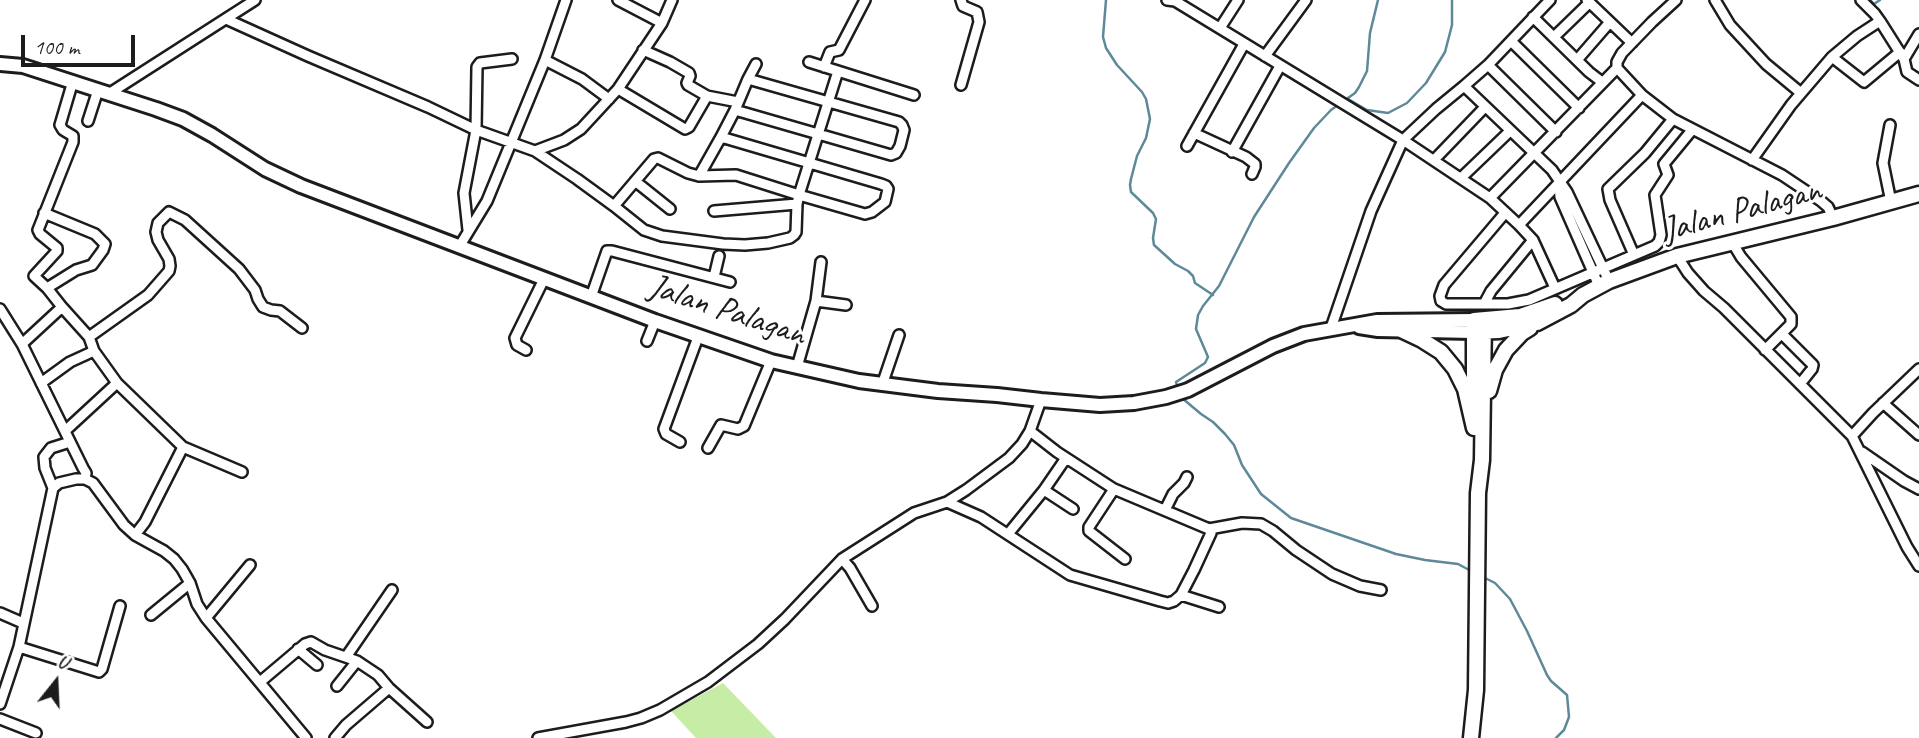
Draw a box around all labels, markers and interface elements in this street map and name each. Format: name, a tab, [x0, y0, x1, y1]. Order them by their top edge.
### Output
scale bar	[24, 21, 138, 65]
text: 100 m	[34, 34, 79, 60]
street label: Jalan Palagan	[1658, 170, 1826, 252]
street label: Jalan Palagan	[643, 266, 811, 356]
north arrow	[21, 647, 91, 717]
text: U	[54, 649, 71, 675]

